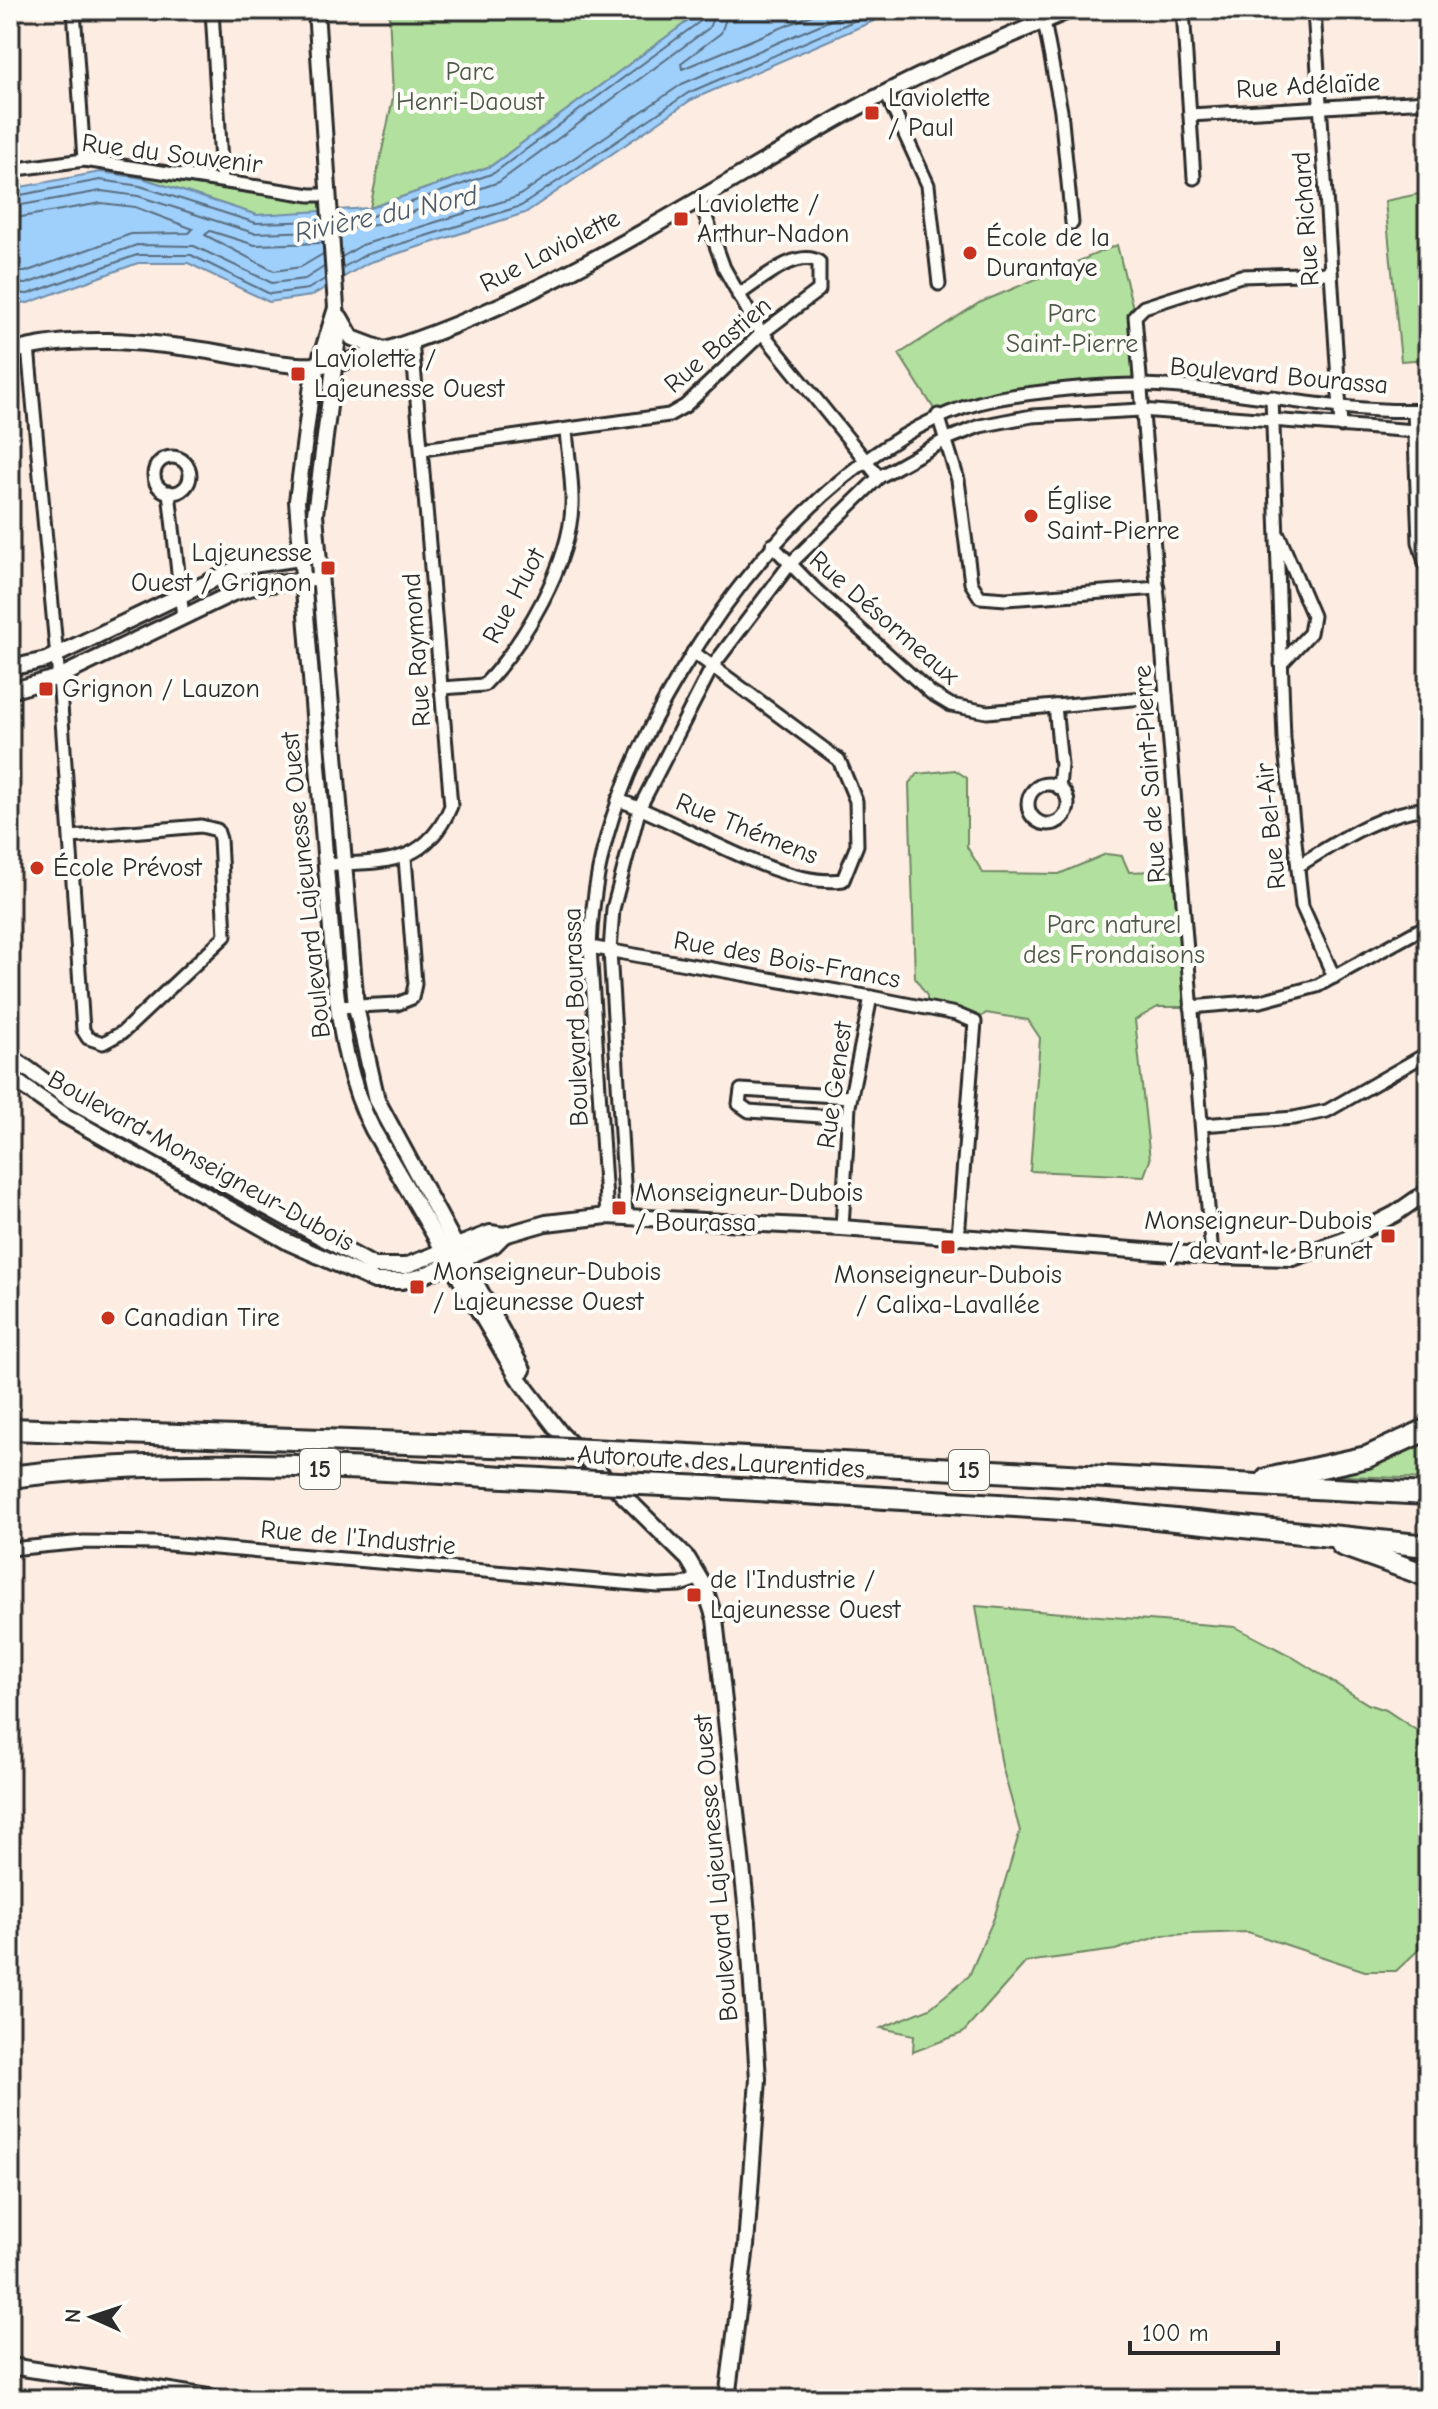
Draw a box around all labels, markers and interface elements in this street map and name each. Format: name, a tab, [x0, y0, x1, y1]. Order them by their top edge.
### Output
park label: Parc Henri-Daoust	[396, 57, 546, 117]
street label: Rue Adélaïde	[1235, 67, 1381, 105]
place label: Laviolette / Paul	[888, 83, 990, 143]
marker: Laviolette / Paul	[863, 104, 881, 122]
street label: Rue du Souvenir	[80, 128, 265, 180]
street label: Rue Richard	[1286, 151, 1326, 287]
water label: Rivière du Nord	[292, 179, 481, 249]
place label: Laviolette / Arthur-Nadon	[697, 189, 849, 249]
street label: Rue Laviolette	[475, 203, 625, 299]
marker: Laviolette / Arthur-Nadon	[672, 210, 690, 228]
place label: École de la Durantaye	[986, 222, 1110, 283]
marker: École de la Durantaye	[961, 244, 979, 262]
street label: Rue Bastien	[659, 291, 777, 399]
park label: Parc Saint-Pierre	[1006, 299, 1138, 359]
place label: Laviolette / Lajeunesse Ouest	[314, 344, 506, 404]
street label: Boulevard Bourassa	[1169, 352, 1389, 400]
marker: Laviolette / Lajeunesse Ouest	[289, 365, 307, 383]
place label: Église Saint-Pierre	[1047, 485, 1180, 546]
marker: Église Saint-Pierre	[1022, 507, 1040, 525]
place label: Lajeunesse Ouest / Grignon	[131, 538, 312, 598]
street label: Rue Huot	[476, 542, 552, 649]
street label: Rue Désormeaux	[803, 545, 965, 692]
marker: Lajeunesse Ouest / Grignon	[319, 559, 337, 577]
street label: Rue Raymond	[397, 572, 437, 728]
street label: Rue de Saint-Pierre	[1127, 664, 1173, 884]
place label: Grignon / Lauzon	[62, 674, 260, 704]
marker: Grignon / Lauzon	[37, 680, 55, 698]
street label: Boulevard Lajeunesse Ouest	[275, 729, 337, 1040]
street label: Rue Bel-Air	[1249, 761, 1293, 891]
street label: Rue Thémens	[671, 787, 823, 871]
place label: École Prévost	[53, 852, 203, 883]
marker: École Prévost	[28, 859, 46, 877]
street label: Boulevard Bourassa	[557, 907, 595, 1127]
park label: Parc naturel des Frondaisons	[1023, 910, 1205, 970]
street label: Rue des Bois-Francs	[671, 925, 903, 995]
street label: Rue Genest	[811, 1018, 859, 1150]
street label: Boulevard Monseigneur-Dubois	[43, 1064, 359, 1258]
place label: Monseigneur-Dubois / Bourassa	[635, 1178, 863, 1238]
marker: Monseigneur-Dubois / Bourassa	[610, 1199, 628, 1217]
place label: Monseigneur-Dubois / devant le Brunet	[1144, 1206, 1374, 1266]
marker: Monseigneur-Dubois / devant le Brunet	[1379, 1227, 1397, 1245]
marker: Monseigneur-Dubois / Calixa-Lavallée	[939, 1238, 957, 1256]
place label: Monseigneur-Dubois / Lajeunesse Ouest	[433, 1257, 661, 1317]
place label: Monseigneur-Dubois / Calixa-Lavallée	[834, 1260, 1062, 1320]
marker: Monseigneur-Dubois / Lajeunesse Ouest	[408, 1278, 426, 1296]
place label: Canadian Tire	[124, 1303, 280, 1333]
marker: Canadian Tire	[99, 1309, 117, 1327]
street label: Autoroute des Laurentides	[576, 1439, 866, 1485]
road number: 15	[300, 1449, 340, 1489]
road number: 15	[949, 1450, 989, 1490]
street label: Rue de l'Industrie	[259, 1515, 457, 1561]
place label: de l'Industrie / Lajeunesse Ouest	[710, 1565, 902, 1625]
marker: de l'Industrie / Lajeunesse Ouest	[685, 1586, 703, 1604]
street label: Boulevard Lajeunesse Ouest	[687, 1712, 744, 2023]
north arrow	[52, 2277, 132, 2357]
scale bar	[1130, 2305, 1278, 2355]
text: N	[60, 2308, 86, 2324]
text: 100 m	[1142, 2319, 1209, 2347]

